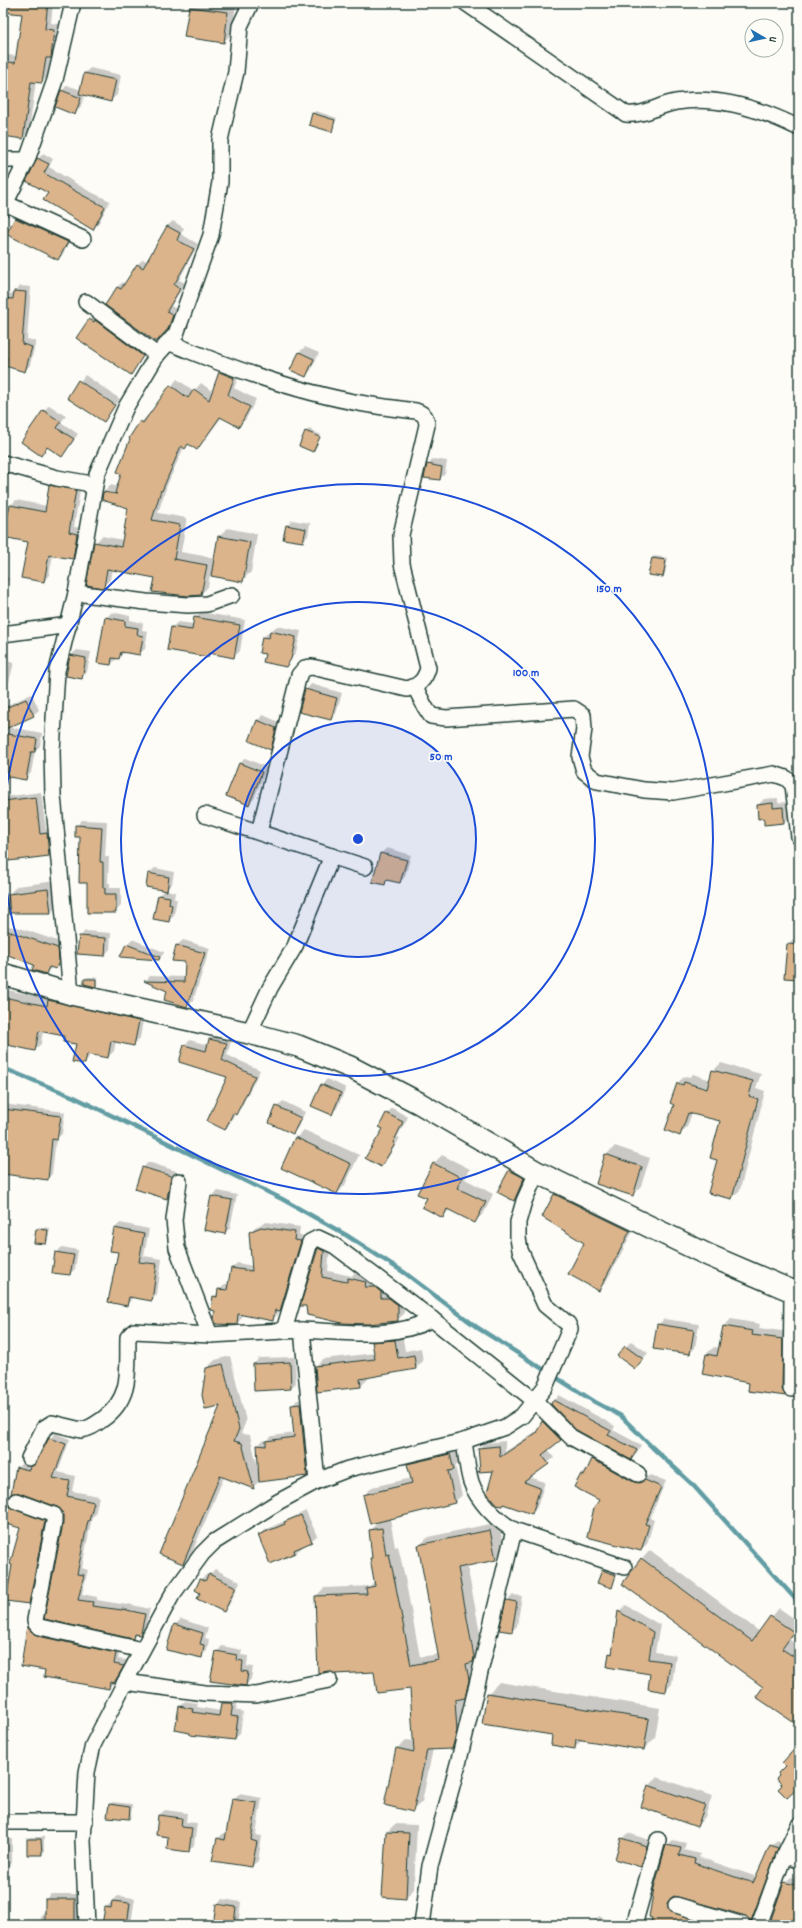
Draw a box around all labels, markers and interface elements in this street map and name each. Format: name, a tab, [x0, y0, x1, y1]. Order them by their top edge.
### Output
north arrow	[744, 18, 784, 58]
text: U	[764, 35, 780, 43]
text: 150 m	[596, 581, 622, 598]
text: 100 m	[513, 665, 539, 682]
text: 50 m	[429, 749, 453, 766]
centre of rings	[351, 832, 365, 846]

